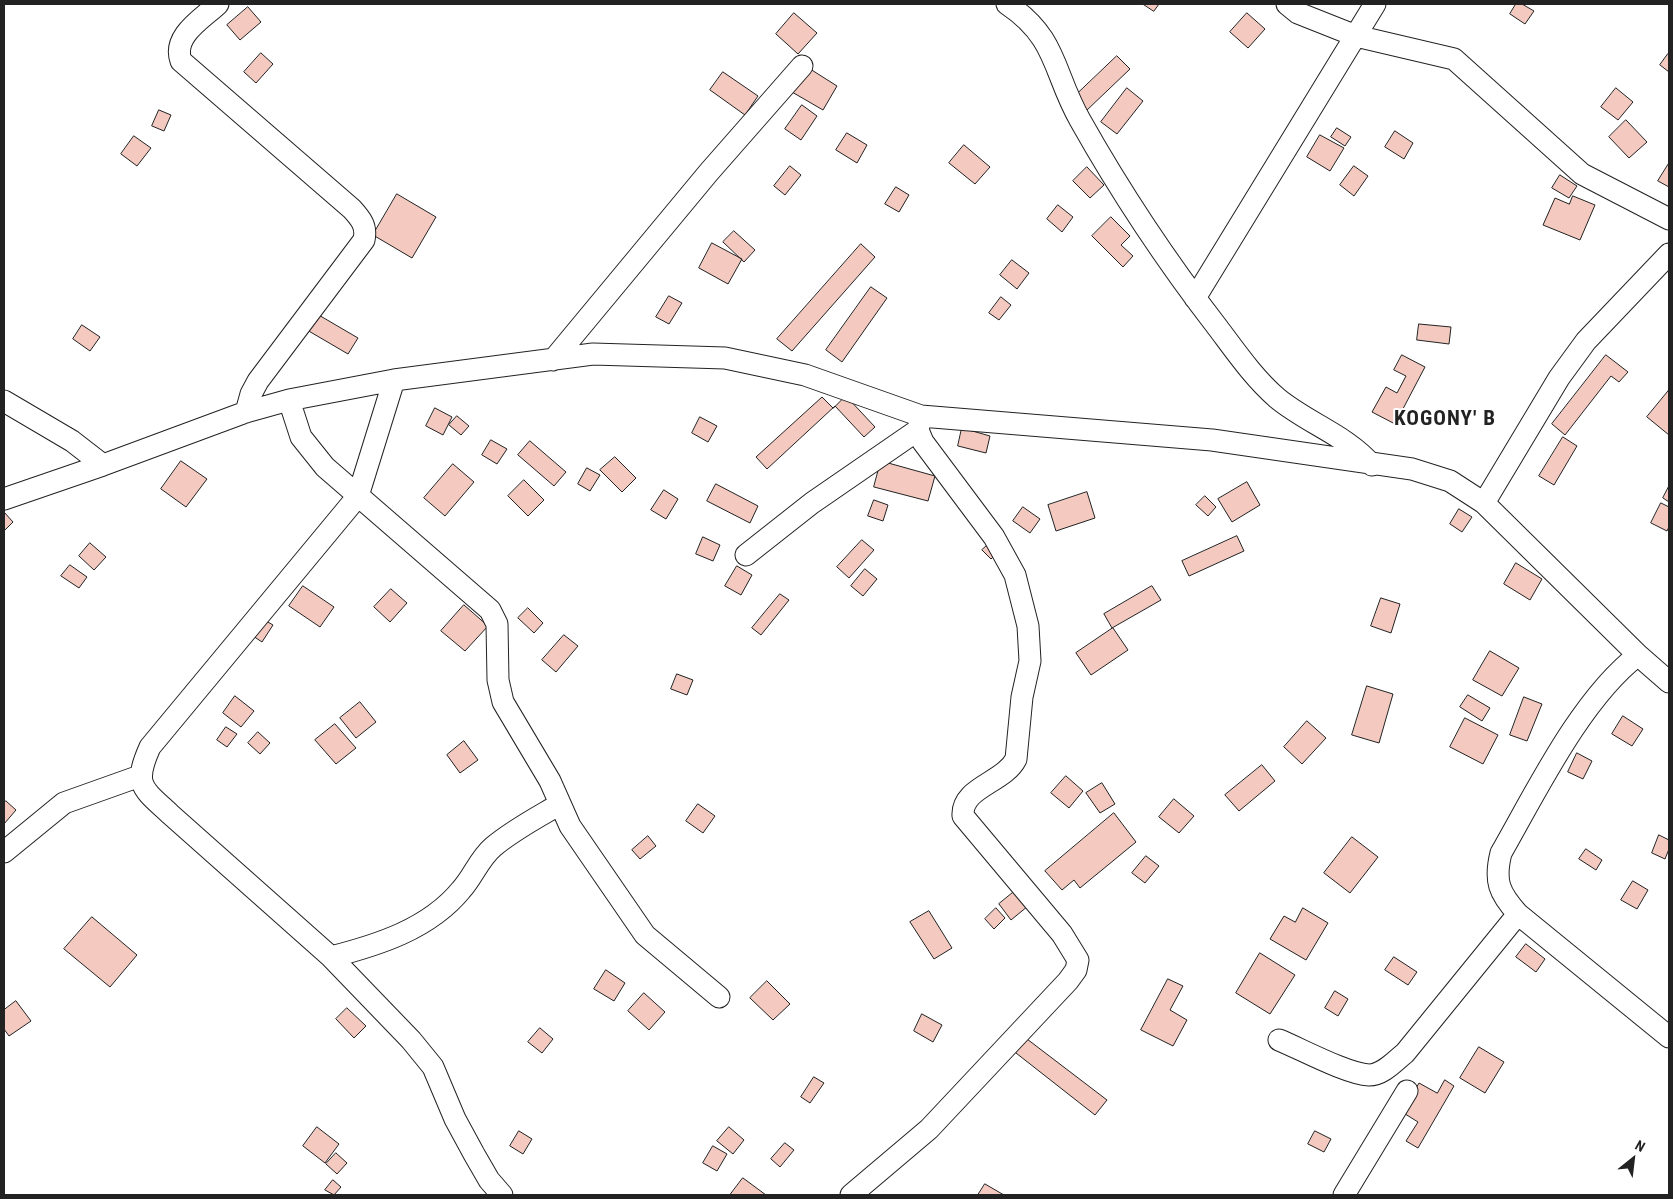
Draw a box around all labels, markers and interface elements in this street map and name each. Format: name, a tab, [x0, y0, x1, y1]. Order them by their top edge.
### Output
district label: KOGONY' B	[1393, 407, 1497, 433]
north arrow	[1608, 1134, 1658, 1184]
text: N	[1633, 1137, 1648, 1155]

